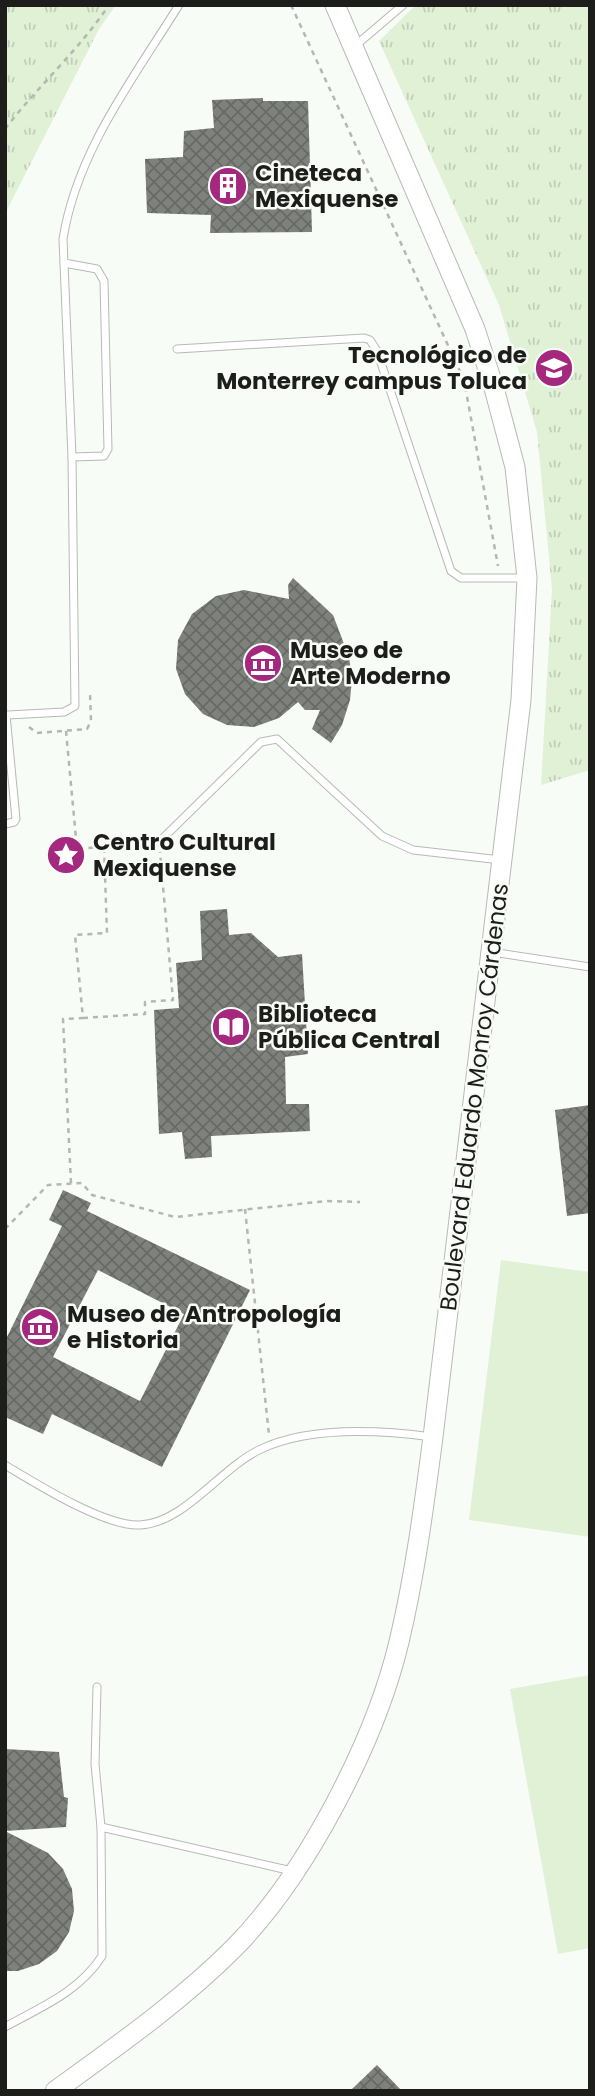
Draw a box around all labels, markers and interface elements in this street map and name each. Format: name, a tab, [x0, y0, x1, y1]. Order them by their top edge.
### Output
place label: Cineteca Mexiquense	[255, 157, 398, 215]
building icon: Cineteca Mexiquense	[207, 165, 249, 207]
place label: Tecnológico de Monterrey campus Toluca	[216, 339, 527, 397]
school or university icon: Tecnológico de Monterrey campus Toluca	[533, 347, 575, 389]
place label: Museo de Arte Moderno	[290, 634, 451, 692]
museum icon: Museo de Arte Moderno	[242, 642, 284, 684]
place label: Centro Cultural Mexiquense	[93, 826, 276, 884]
place icon: Centro Cultural Mexiquense	[45, 834, 87, 876]
street label: Boulevard Eduardo Monroy Cárdenas	[432, 881, 516, 1313]
place label: Biblioteca Pública Central	[258, 998, 440, 1056]
library icon: Biblioteca Pública Central	[210, 1006, 252, 1048]
place label: Museo de Antropología e Historia	[67, 1298, 341, 1356]
museum icon: Museo de Antropología e Historia	[19, 1306, 61, 1348]

